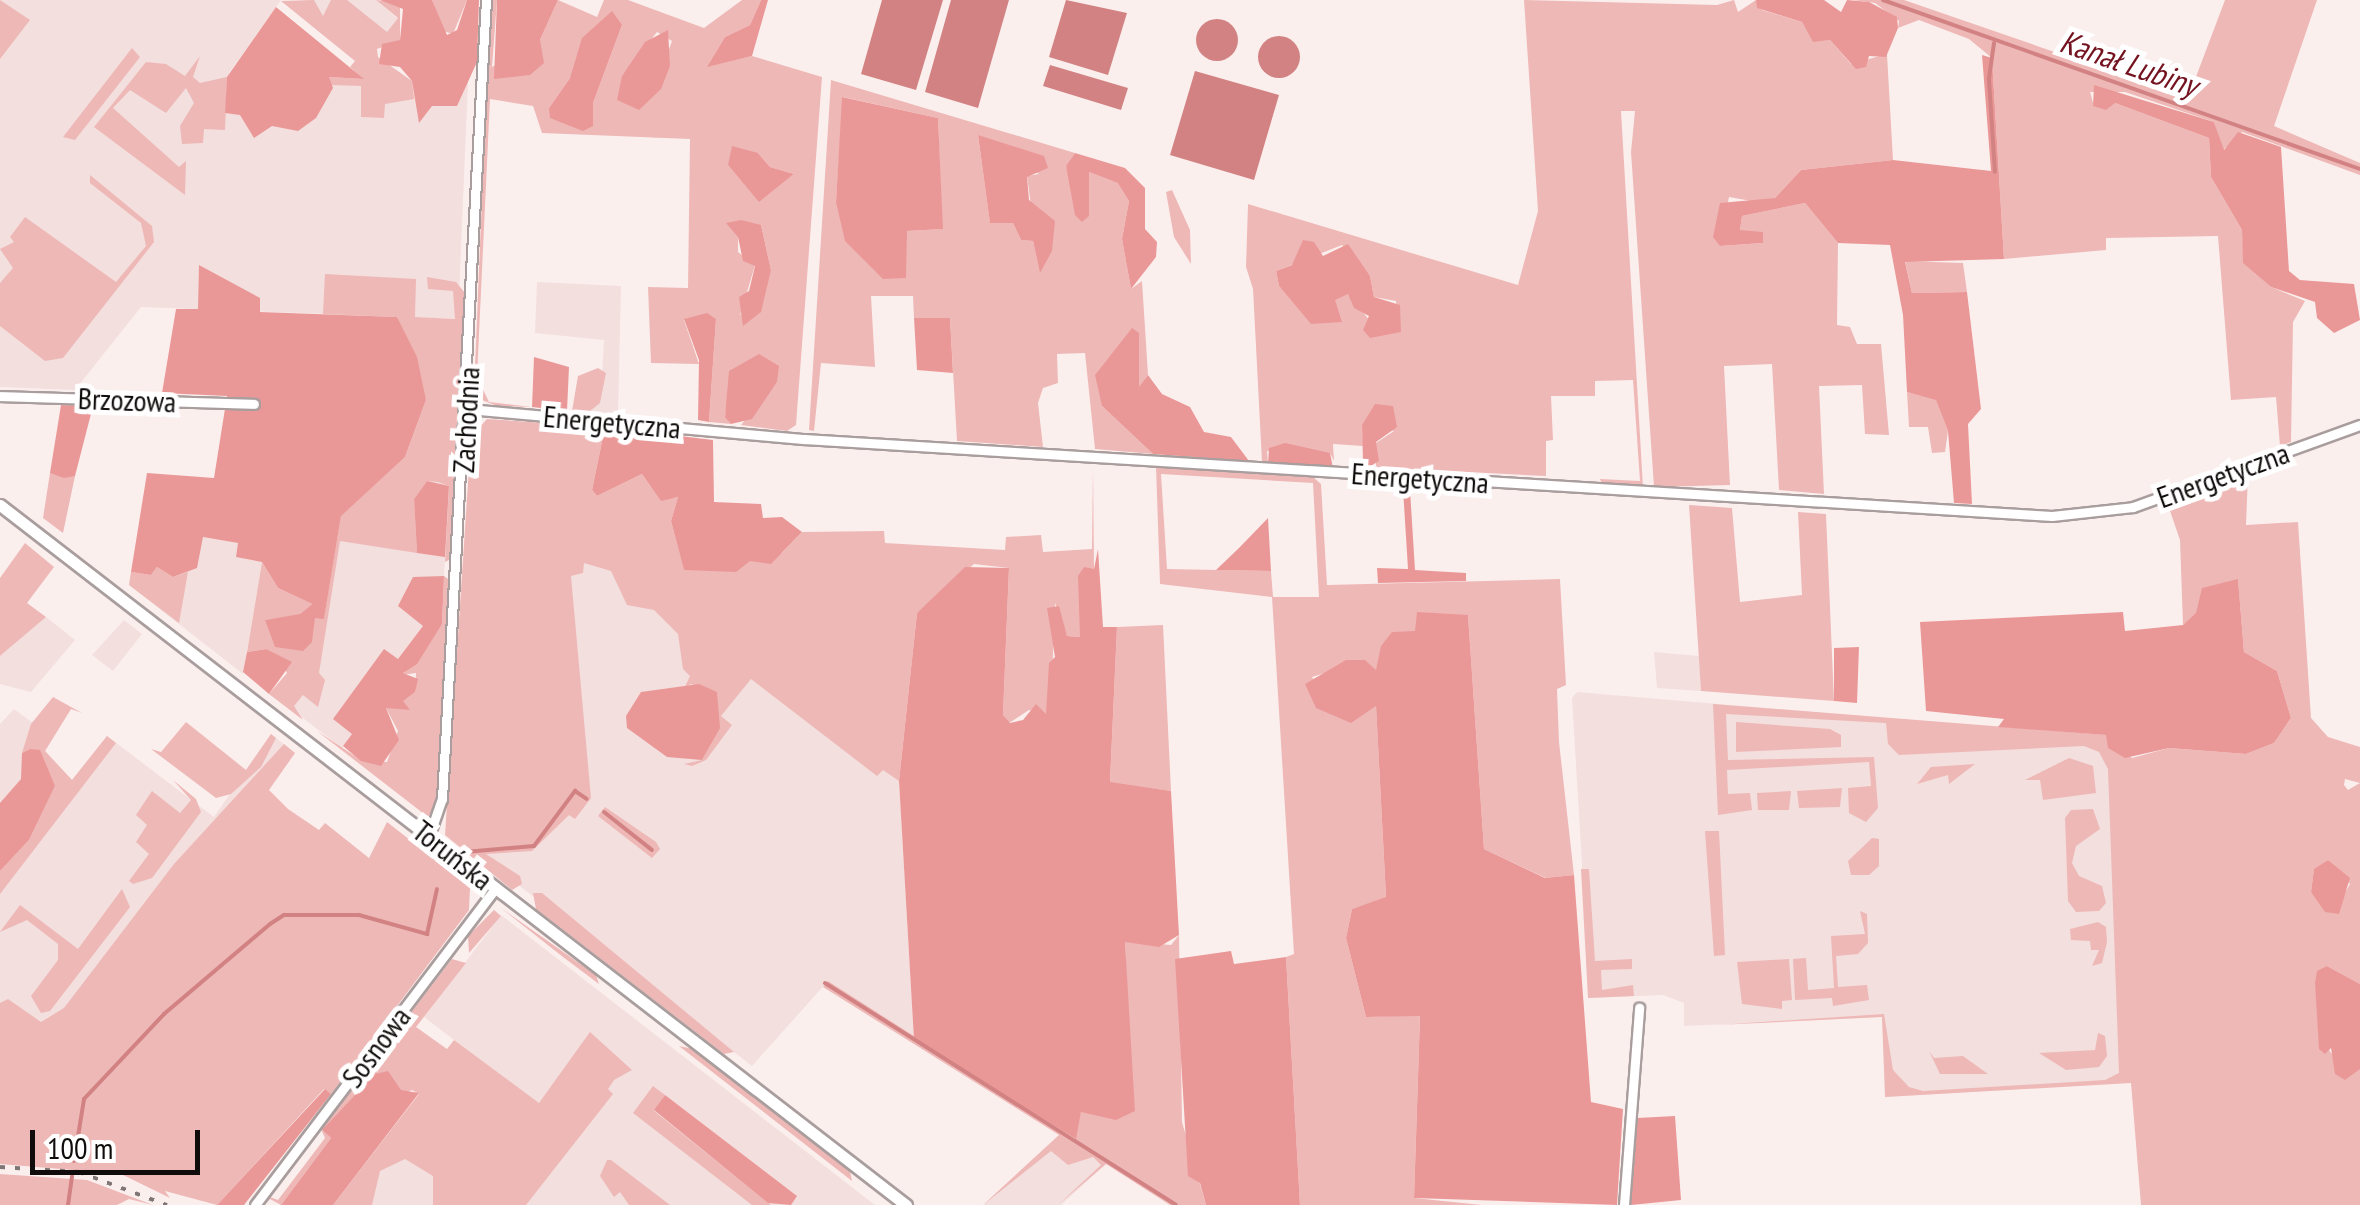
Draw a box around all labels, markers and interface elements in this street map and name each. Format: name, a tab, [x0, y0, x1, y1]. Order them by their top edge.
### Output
water label: Kanał Lubiny	[2055, 22, 2203, 104]
street label: Zachodnia	[445, 366, 487, 474]
street label: Brzozowa	[77, 380, 177, 420]
street label: Energetyczna	[542, 398, 682, 446]
street label: Energetyczna	[2152, 435, 2294, 515]
street label: Energetyczna	[1350, 455, 1490, 501]
street label: Toruńska	[406, 813, 500, 897]
street label: Sosnowa	[334, 1000, 418, 1094]
scale bar	[35, 1110, 205, 1172]
text: 100 m	[47, 1128, 113, 1167]

